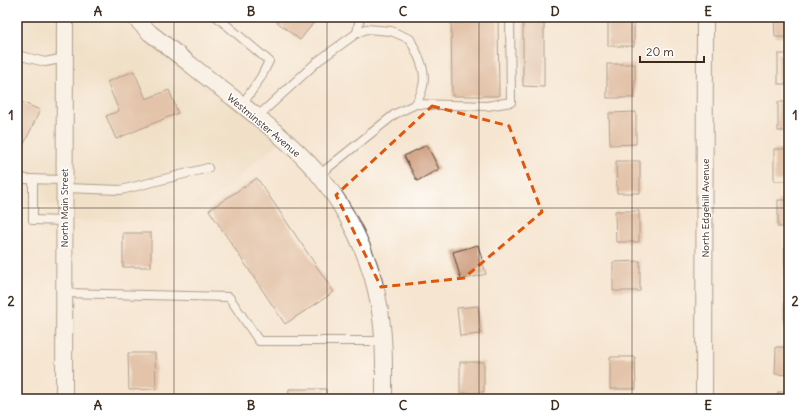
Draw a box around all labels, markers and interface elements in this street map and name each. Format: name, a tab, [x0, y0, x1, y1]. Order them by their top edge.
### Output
text: A	[94, 3, 103, 20]
text: B	[247, 3, 256, 20]
text: C	[399, 3, 408, 20]
text: D	[550, 3, 560, 20]
text: E	[704, 3, 712, 20]
scale bar	[640, 38, 704, 64]
text: 20 m	[646, 44, 674, 59]
street label: Westminster Avenue	[224, 91, 303, 160]
text: 1	[8, 107, 14, 124]
text: 1	[792, 107, 798, 124]
street label: North Edgehill Avenue	[699, 158, 712, 258]
street label: North Main Street	[58, 168, 71, 247]
text: 2	[7, 293, 15, 310]
text: 2	[791, 293, 799, 310]
text: A	[94, 397, 103, 414]
text: B	[247, 397, 256, 414]
text: C	[399, 397, 408, 414]
text: D	[550, 397, 560, 414]
text: E	[704, 397, 712, 414]

